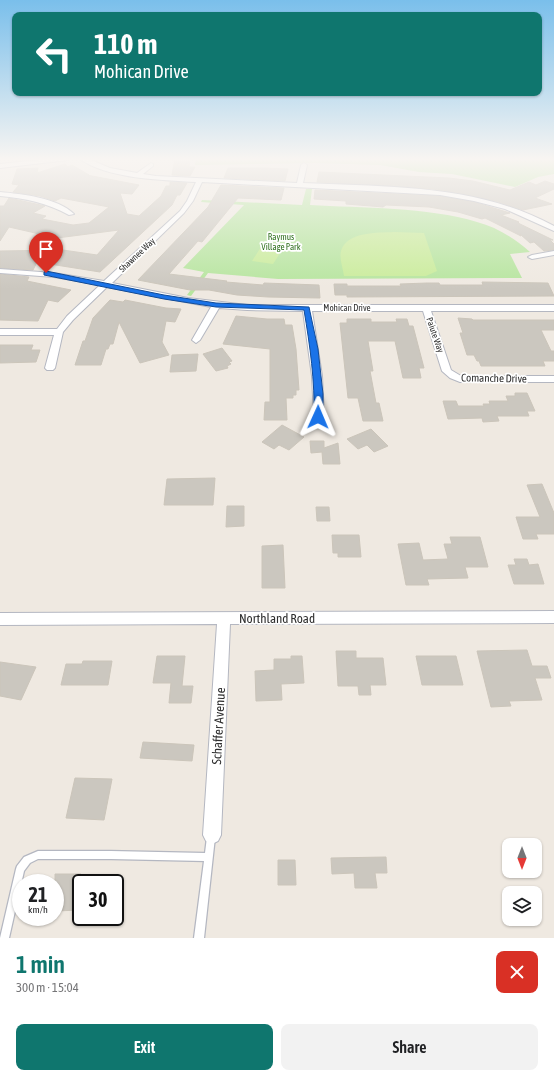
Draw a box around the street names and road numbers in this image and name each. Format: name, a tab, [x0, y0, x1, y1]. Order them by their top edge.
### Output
street label: Shawnee Way	[117, 236, 157, 274]
street label: Mohican Drive	[323, 303, 371, 313]
street label: Paiute Way	[424, 316, 446, 354]
street label: Comanche Drive	[461, 371, 527, 385]
street label: Northland Road	[239, 611, 315, 626]
street label: Schaffer Avenue	[209, 687, 228, 765]

